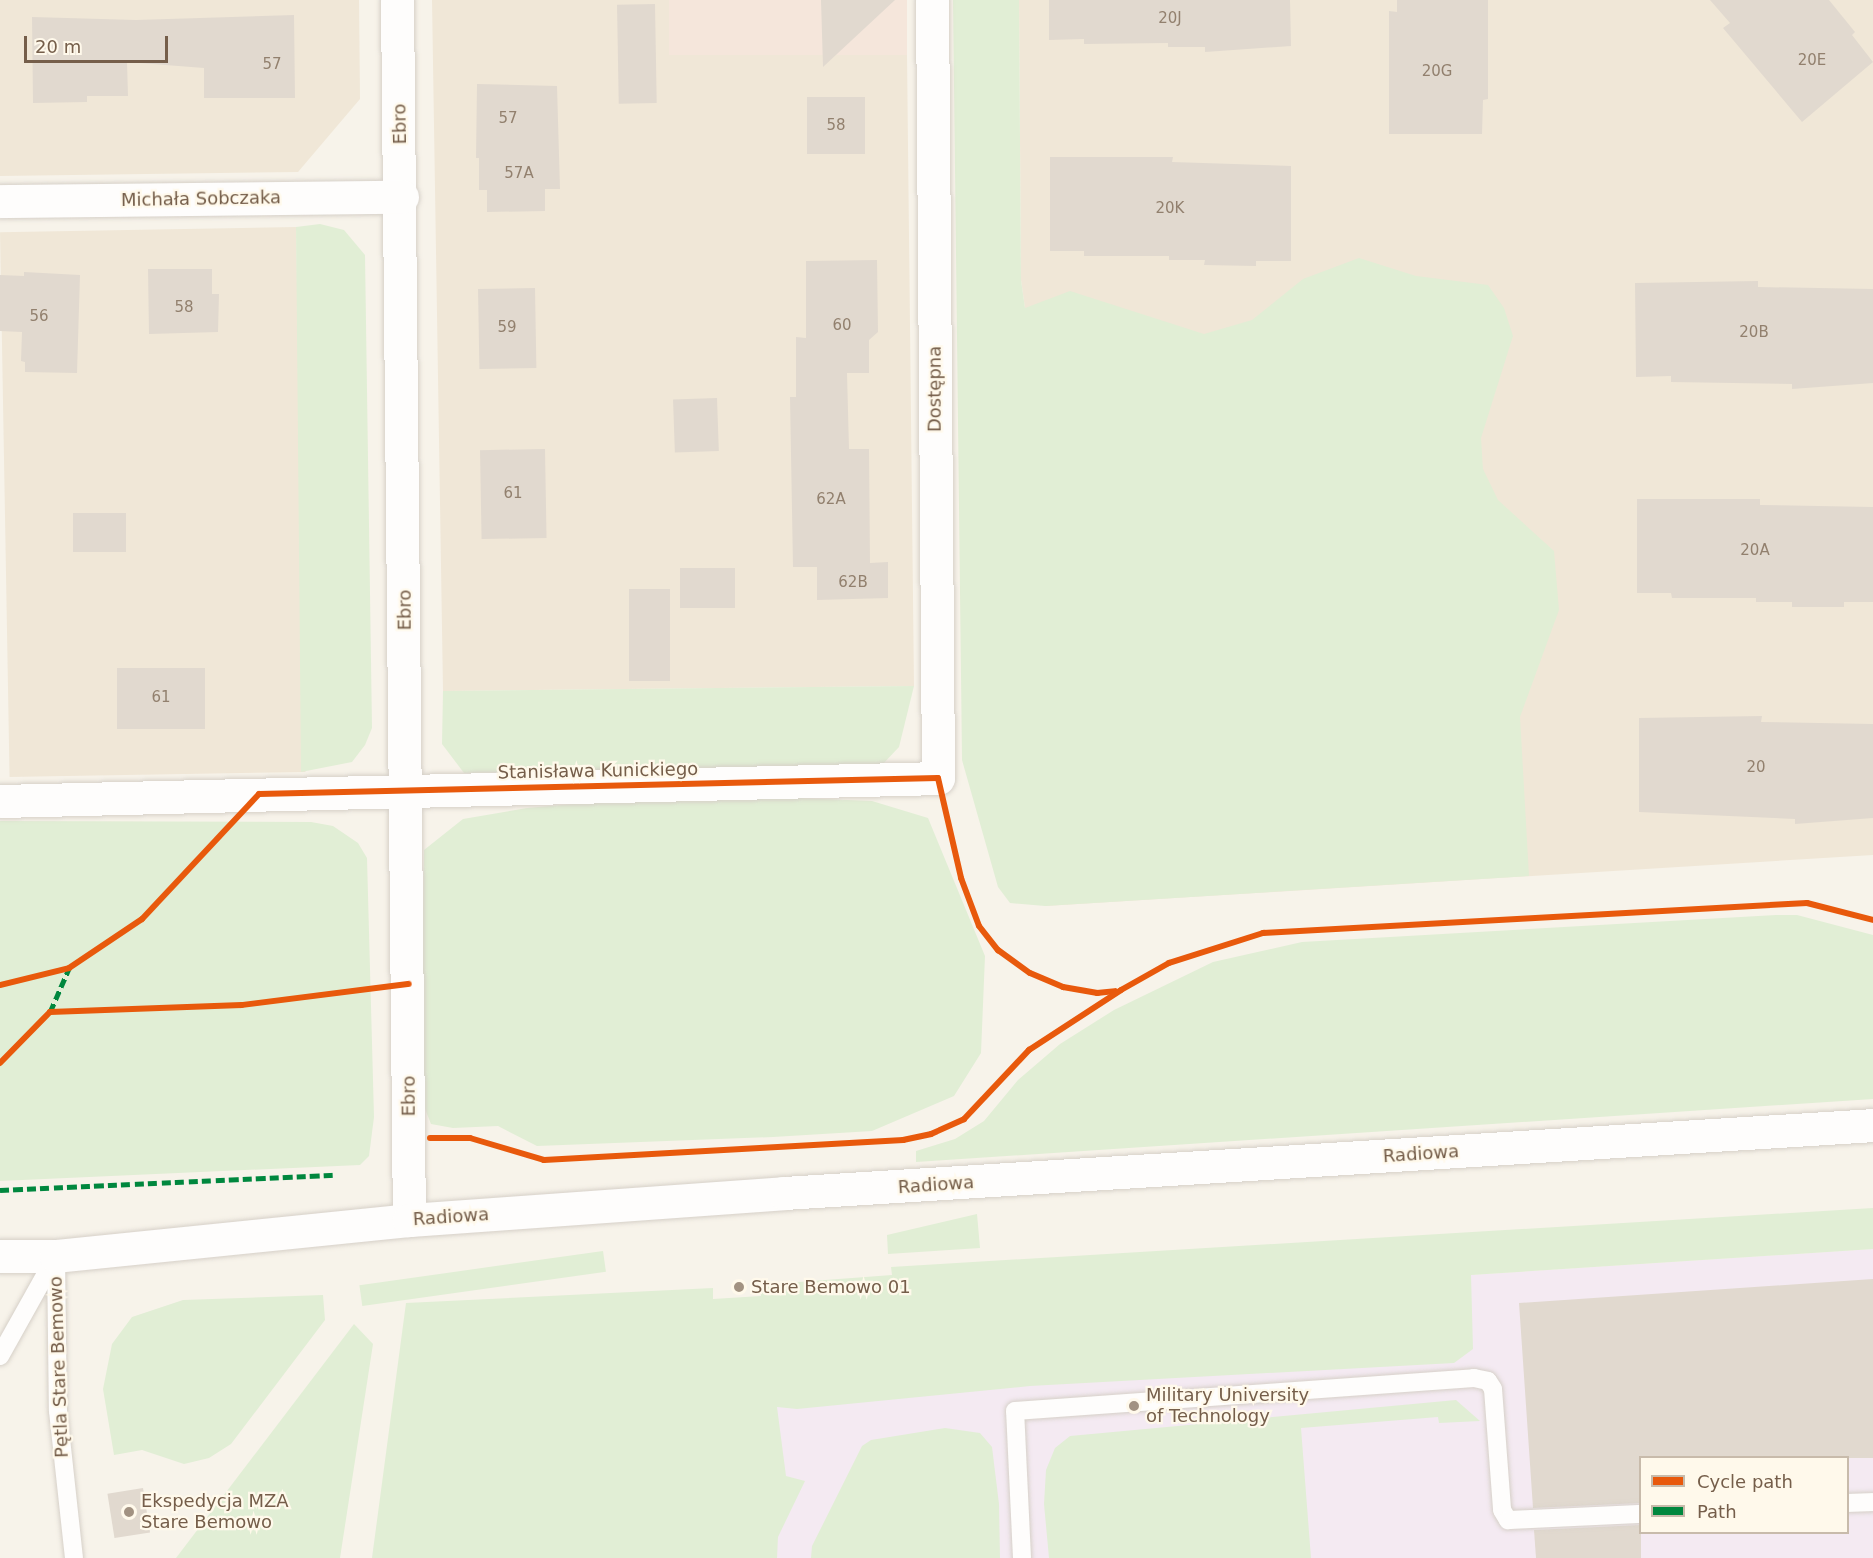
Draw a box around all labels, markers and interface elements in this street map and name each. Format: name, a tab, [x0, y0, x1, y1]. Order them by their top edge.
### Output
house number: 20J	[1158, 10, 1182, 28]
scale bar	[27, 24, 171, 62]
text: 20 m	[35, 36, 81, 57]
house number: 20E	[1798, 52, 1826, 70]
house number: 57	[262, 56, 282, 74]
house number: 20G	[1422, 63, 1452, 81]
street label: Ebro	[389, 103, 411, 145]
house number: 57	[498, 110, 518, 128]
house number: 58	[826, 117, 846, 135]
house number: 57A	[504, 165, 534, 183]
street label: Michała Sobczaka	[121, 187, 281, 211]
house number: 20K	[1156, 200, 1184, 218]
house number: 58	[174, 299, 194, 317]
house number: 56	[29, 308, 49, 326]
house number: 60	[832, 317, 852, 335]
house number: 59	[497, 319, 517, 337]
house number: 20B	[1739, 324, 1769, 342]
street label: Dostępna	[924, 346, 946, 432]
house number: 61	[503, 485, 523, 503]
house number: 62A	[816, 491, 846, 509]
house number: 20A	[1740, 542, 1770, 560]
house number: 62B	[838, 574, 868, 592]
street label: Ebro	[394, 590, 416, 630]
house number: 61	[151, 689, 171, 707]
street label: Stanisława Kunickiego	[498, 758, 698, 784]
house number: 20	[1746, 759, 1766, 777]
street label: Ebro	[398, 1076, 420, 1116]
street label: Radiowa	[1382, 1141, 1460, 1167]
street label: Radiowa	[897, 1172, 975, 1198]
street label: Radiowa	[412, 1204, 490, 1230]
street label: Pętla Stare Bemowo	[45, 1276, 73, 1458]
place label: Stare Bemowo 01	[751, 1276, 911, 1298]
marker: Stare Bemowo 01	[732, 1280, 746, 1294]
place label: Military University of Technology	[1146, 1385, 1309, 1428]
marker: Military University of Technology	[1127, 1399, 1141, 1413]
legend	[1639, 1456, 1849, 1534]
text: Cycle path	[1697, 1471, 1793, 1492]
place label: Ekspedycja MZA Stare Bemowo	[141, 1491, 289, 1534]
text: Path	[1697, 1501, 1737, 1522]
marker: Ekspedycja MZA Stare Bemowo	[122, 1505, 136, 1519]

